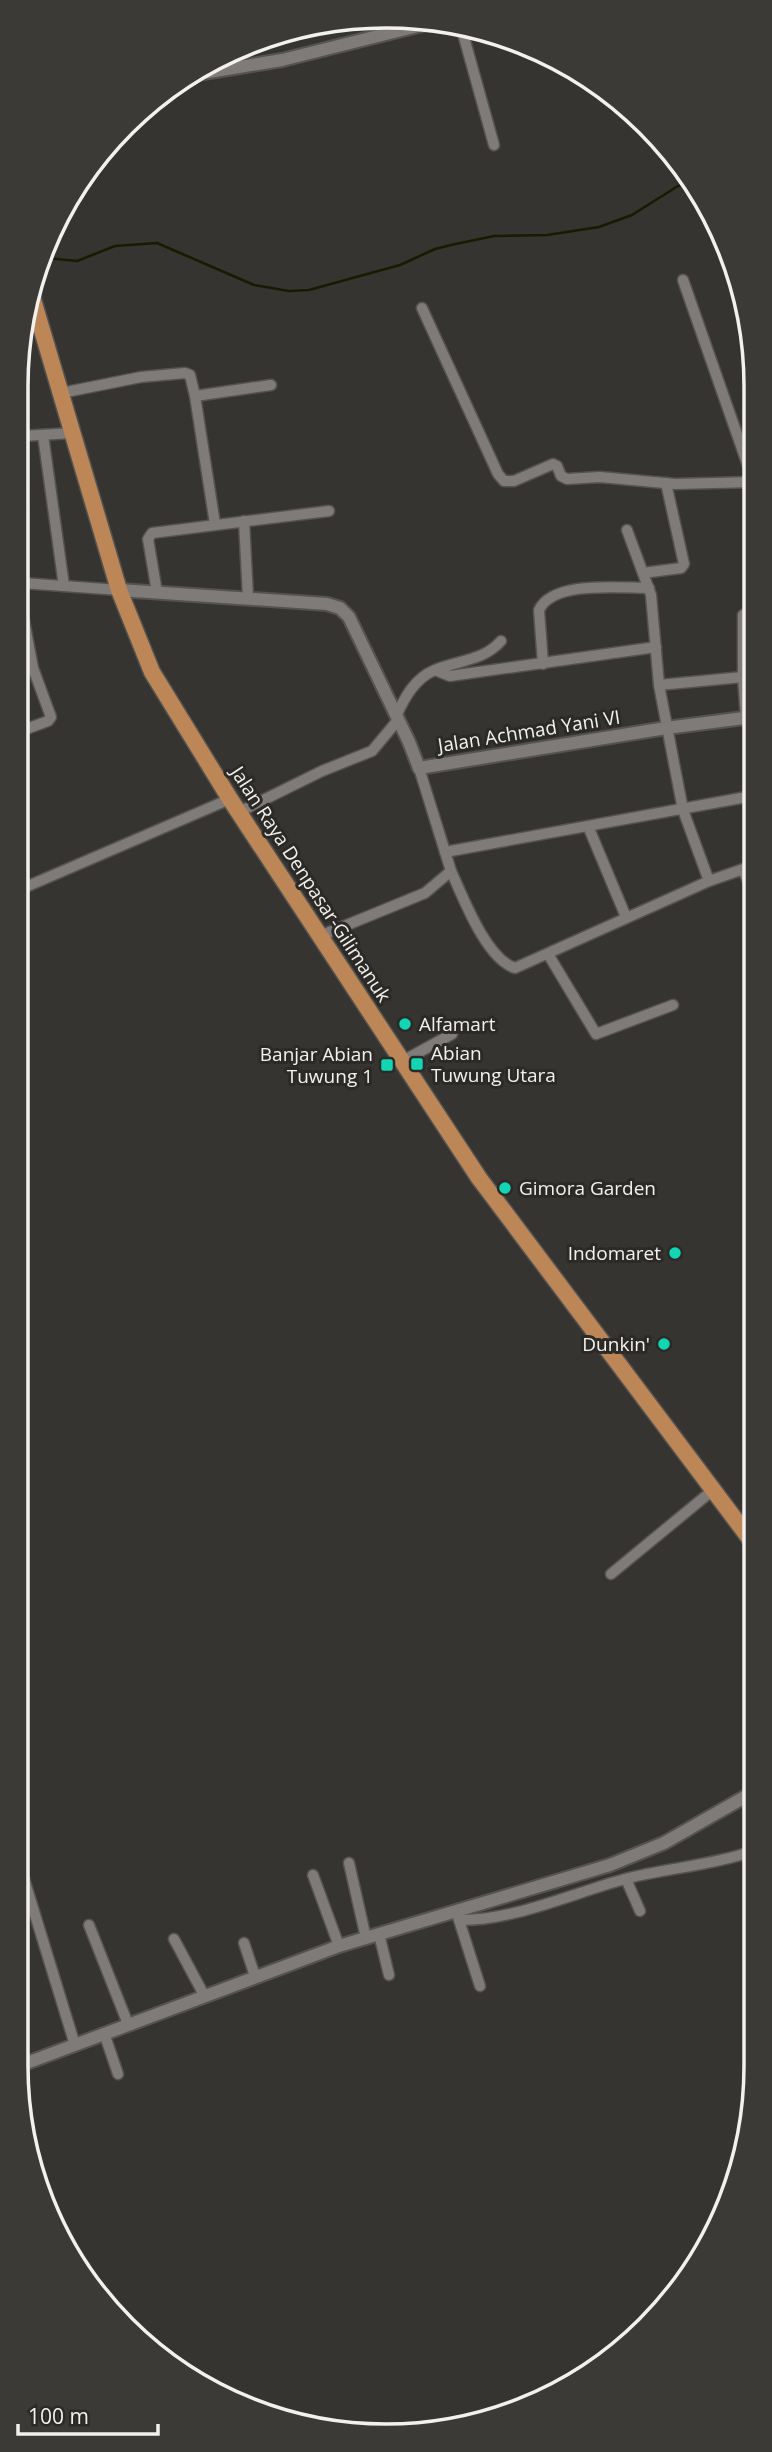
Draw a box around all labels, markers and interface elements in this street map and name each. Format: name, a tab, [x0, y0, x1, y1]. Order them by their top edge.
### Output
street label: Jalan Achmad Yani VI	[434, 704, 622, 759]
street label: Jalan Raya Denpasar-Gilimanuk	[224, 759, 397, 1007]
place label: Alfamart	[419, 1011, 496, 1037]
marker: Alfamart	[397, 1016, 413, 1032]
place label: Abian Tuwung Utara	[431, 1040, 556, 1088]
place label: Banjar Abian Tuwung 1	[260, 1041, 373, 1089]
marker: Abian Tuwung Utara	[409, 1056, 425, 1072]
marker: Banjar Abian Tuwung 1	[379, 1057, 395, 1073]
place label: Gimora Garden	[519, 1175, 656, 1201]
marker: Gimora Garden	[497, 1180, 513, 1196]
place label: Indomaret	[568, 1240, 661, 1266]
marker: Indomaret	[667, 1245, 683, 1261]
place label: Dunkin'	[582, 1331, 650, 1357]
marker: Dunkin'	[656, 1336, 672, 1352]
scale bar	[18, 2392, 158, 2436]
text: 100 m	[28, 2402, 89, 2430]

